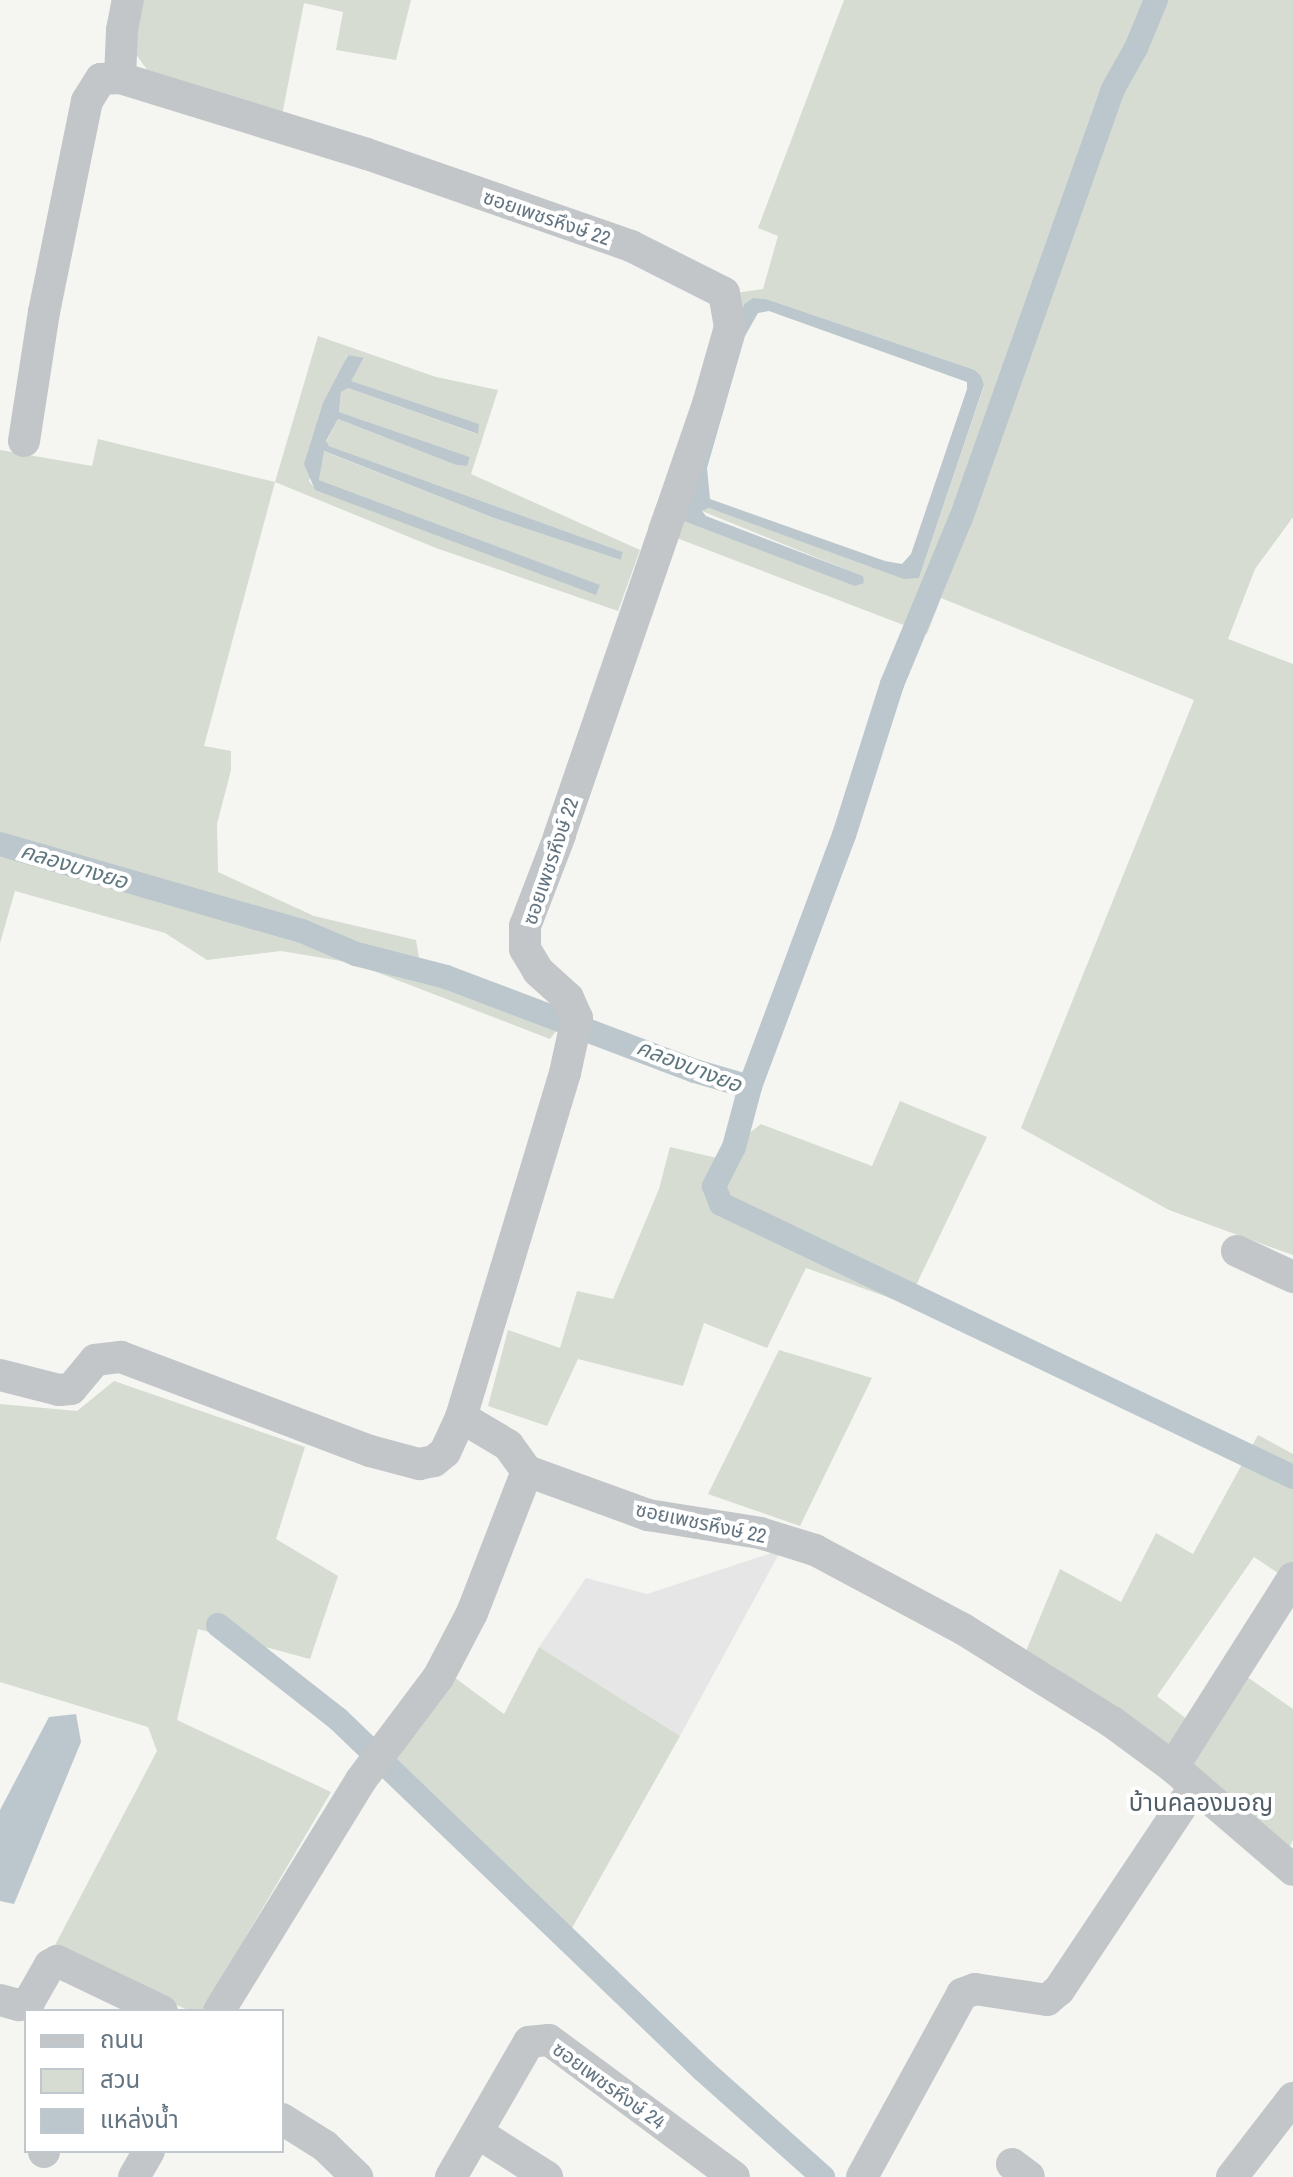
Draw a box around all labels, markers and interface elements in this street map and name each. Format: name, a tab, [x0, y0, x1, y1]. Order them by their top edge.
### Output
street label: ซอยเพชรหึงษ์ 22	[480, 184, 614, 250]
street label: ซอยเพชรหึงษ์ 22	[517, 794, 583, 928]
water label: คลองบางยอ	[17, 837, 131, 895]
water label: คลองบางยอ	[633, 1034, 745, 1098]
street label: ซอยเพชรหึงษ์ 22	[634, 1496, 768, 1548]
district label: บ้านคลองมอญ	[1129, 1789, 1273, 1817]
legend	[24, 2009, 284, 2153]
text: ถนน	[100, 2023, 144, 2055]
street label: ซอยเพชรหึงษ์ 24	[548, 2036, 670, 2134]
text: สวน	[100, 2063, 140, 2095]
text: แหล่งน้ำ	[100, 2103, 179, 2135]

